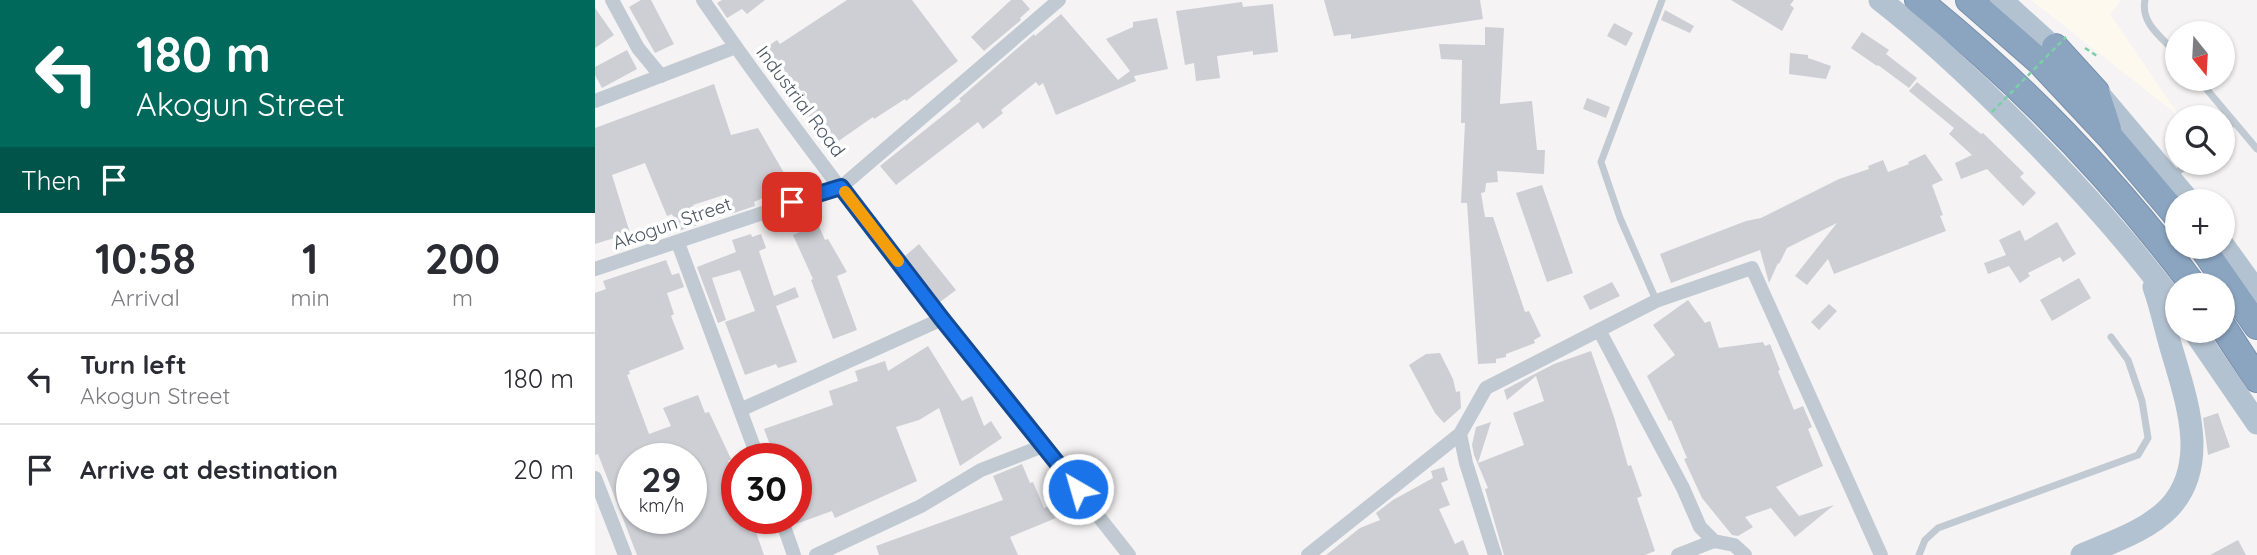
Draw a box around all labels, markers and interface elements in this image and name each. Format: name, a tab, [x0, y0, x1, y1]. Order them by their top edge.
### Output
north arrow	[2165, 21, 2235, 91]
map controls	[2165, 21, 2235, 343]
text: 180 m	[136, 23, 271, 84]
icon: left	[21, 28, 112, 119]
street label: Industrial Road	[751, 41, 851, 161]
text: Akogun Street	[136, 84, 345, 124]
button: search	[2165, 105, 2235, 175]
icon: arrive	[95, 161, 133, 199]
text: Then	[21, 164, 81, 197]
pin	[762, 172, 822, 232]
icon: arrive	[773, 183, 811, 221]
button: +	[2165, 189, 2235, 259]
street label: Akogun Street	[609, 191, 735, 255]
text: 10:58	[95, 232, 196, 285]
text: 1	[302, 232, 318, 285]
text: 200	[425, 232, 500, 285]
button: −	[2165, 273, 2235, 343]
text: Arrival	[111, 283, 180, 312]
text: min	[291, 283, 330, 312]
text: m	[452, 283, 473, 312]
text: Turn left	[80, 348, 187, 381]
icon: left	[21, 360, 59, 398]
text: 180 m	[504, 362, 574, 395]
text: Akogun Street	[80, 381, 230, 410]
speed limit sign: 30	[721, 443, 812, 534]
icon: arrive	[21, 451, 59, 489]
position arrow	[1041, 452, 1115, 526]
text: Arrive at destination	[80, 453, 338, 486]
text: 20 m	[513, 453, 574, 486]
text: 29	[642, 457, 681, 501]
text: km/h	[639, 494, 684, 517]

